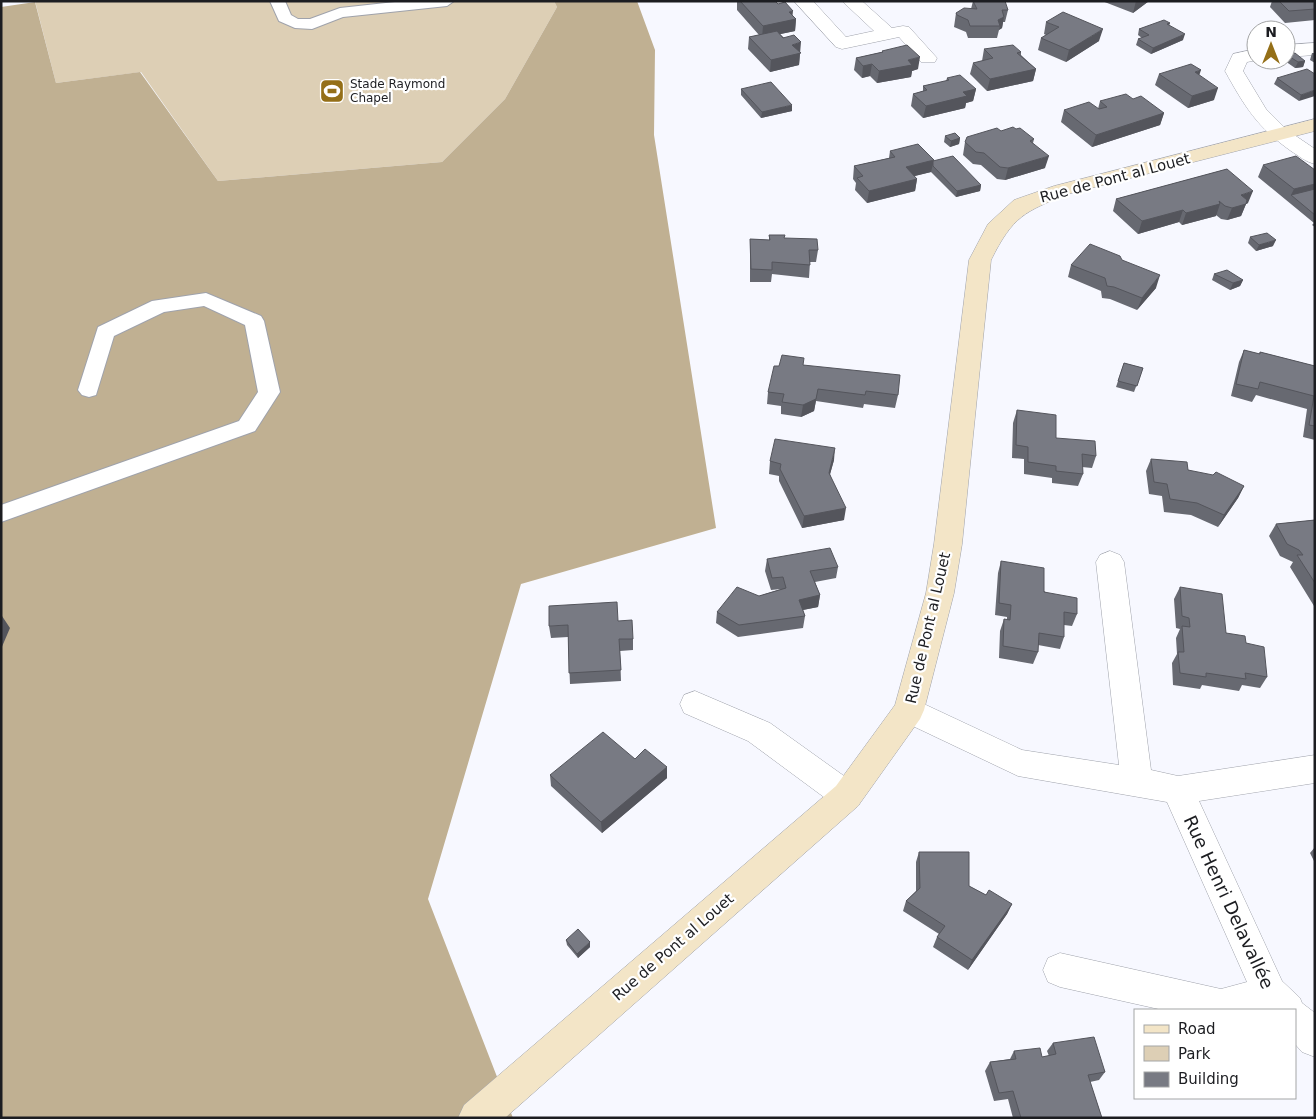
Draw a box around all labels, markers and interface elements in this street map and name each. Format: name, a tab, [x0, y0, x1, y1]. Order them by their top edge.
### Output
north arrow	[1246, 20, 1296, 70]
text: N	[1265, 24, 1277, 40]
place label: Stade Raymond Chapel	[350, 77, 445, 105]
sports icon: Stade Raymond Chapel	[319, 78, 345, 104]
street label: Rue de Pont al Louet	[1038, 149, 1192, 207]
street label: Rue de Pont al Louet	[902, 551, 954, 705]
street label: Rue Henri Delavallée	[1180, 812, 1278, 992]
street label: Rue de Pont al Louet	[609, 889, 737, 1005]
legend	[1134, 1009, 1296, 1099]
text: Road	[1178, 1020, 1216, 1038]
text: Park	[1178, 1045, 1211, 1063]
text: Building	[1178, 1070, 1239, 1088]

